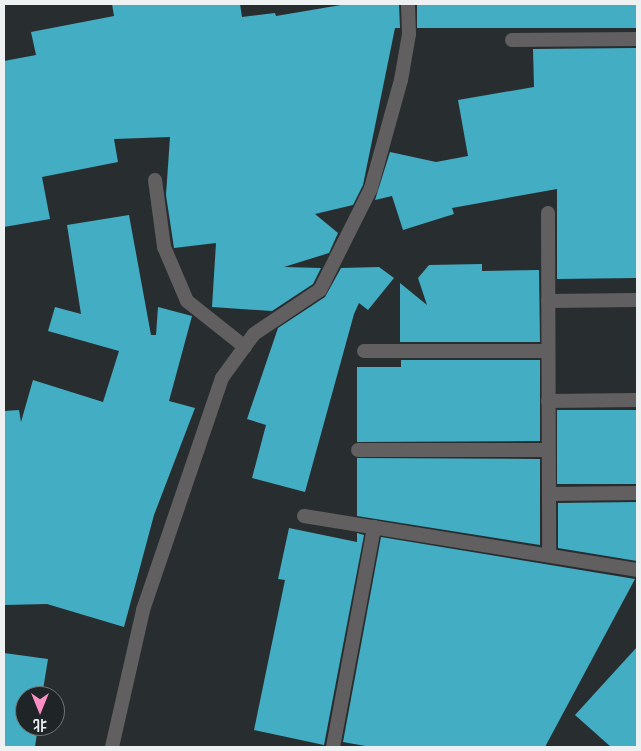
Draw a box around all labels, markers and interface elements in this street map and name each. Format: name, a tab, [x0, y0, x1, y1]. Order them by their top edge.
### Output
north arrow	[15, 686, 65, 736]
text: 北	[33, 717, 47, 733]

